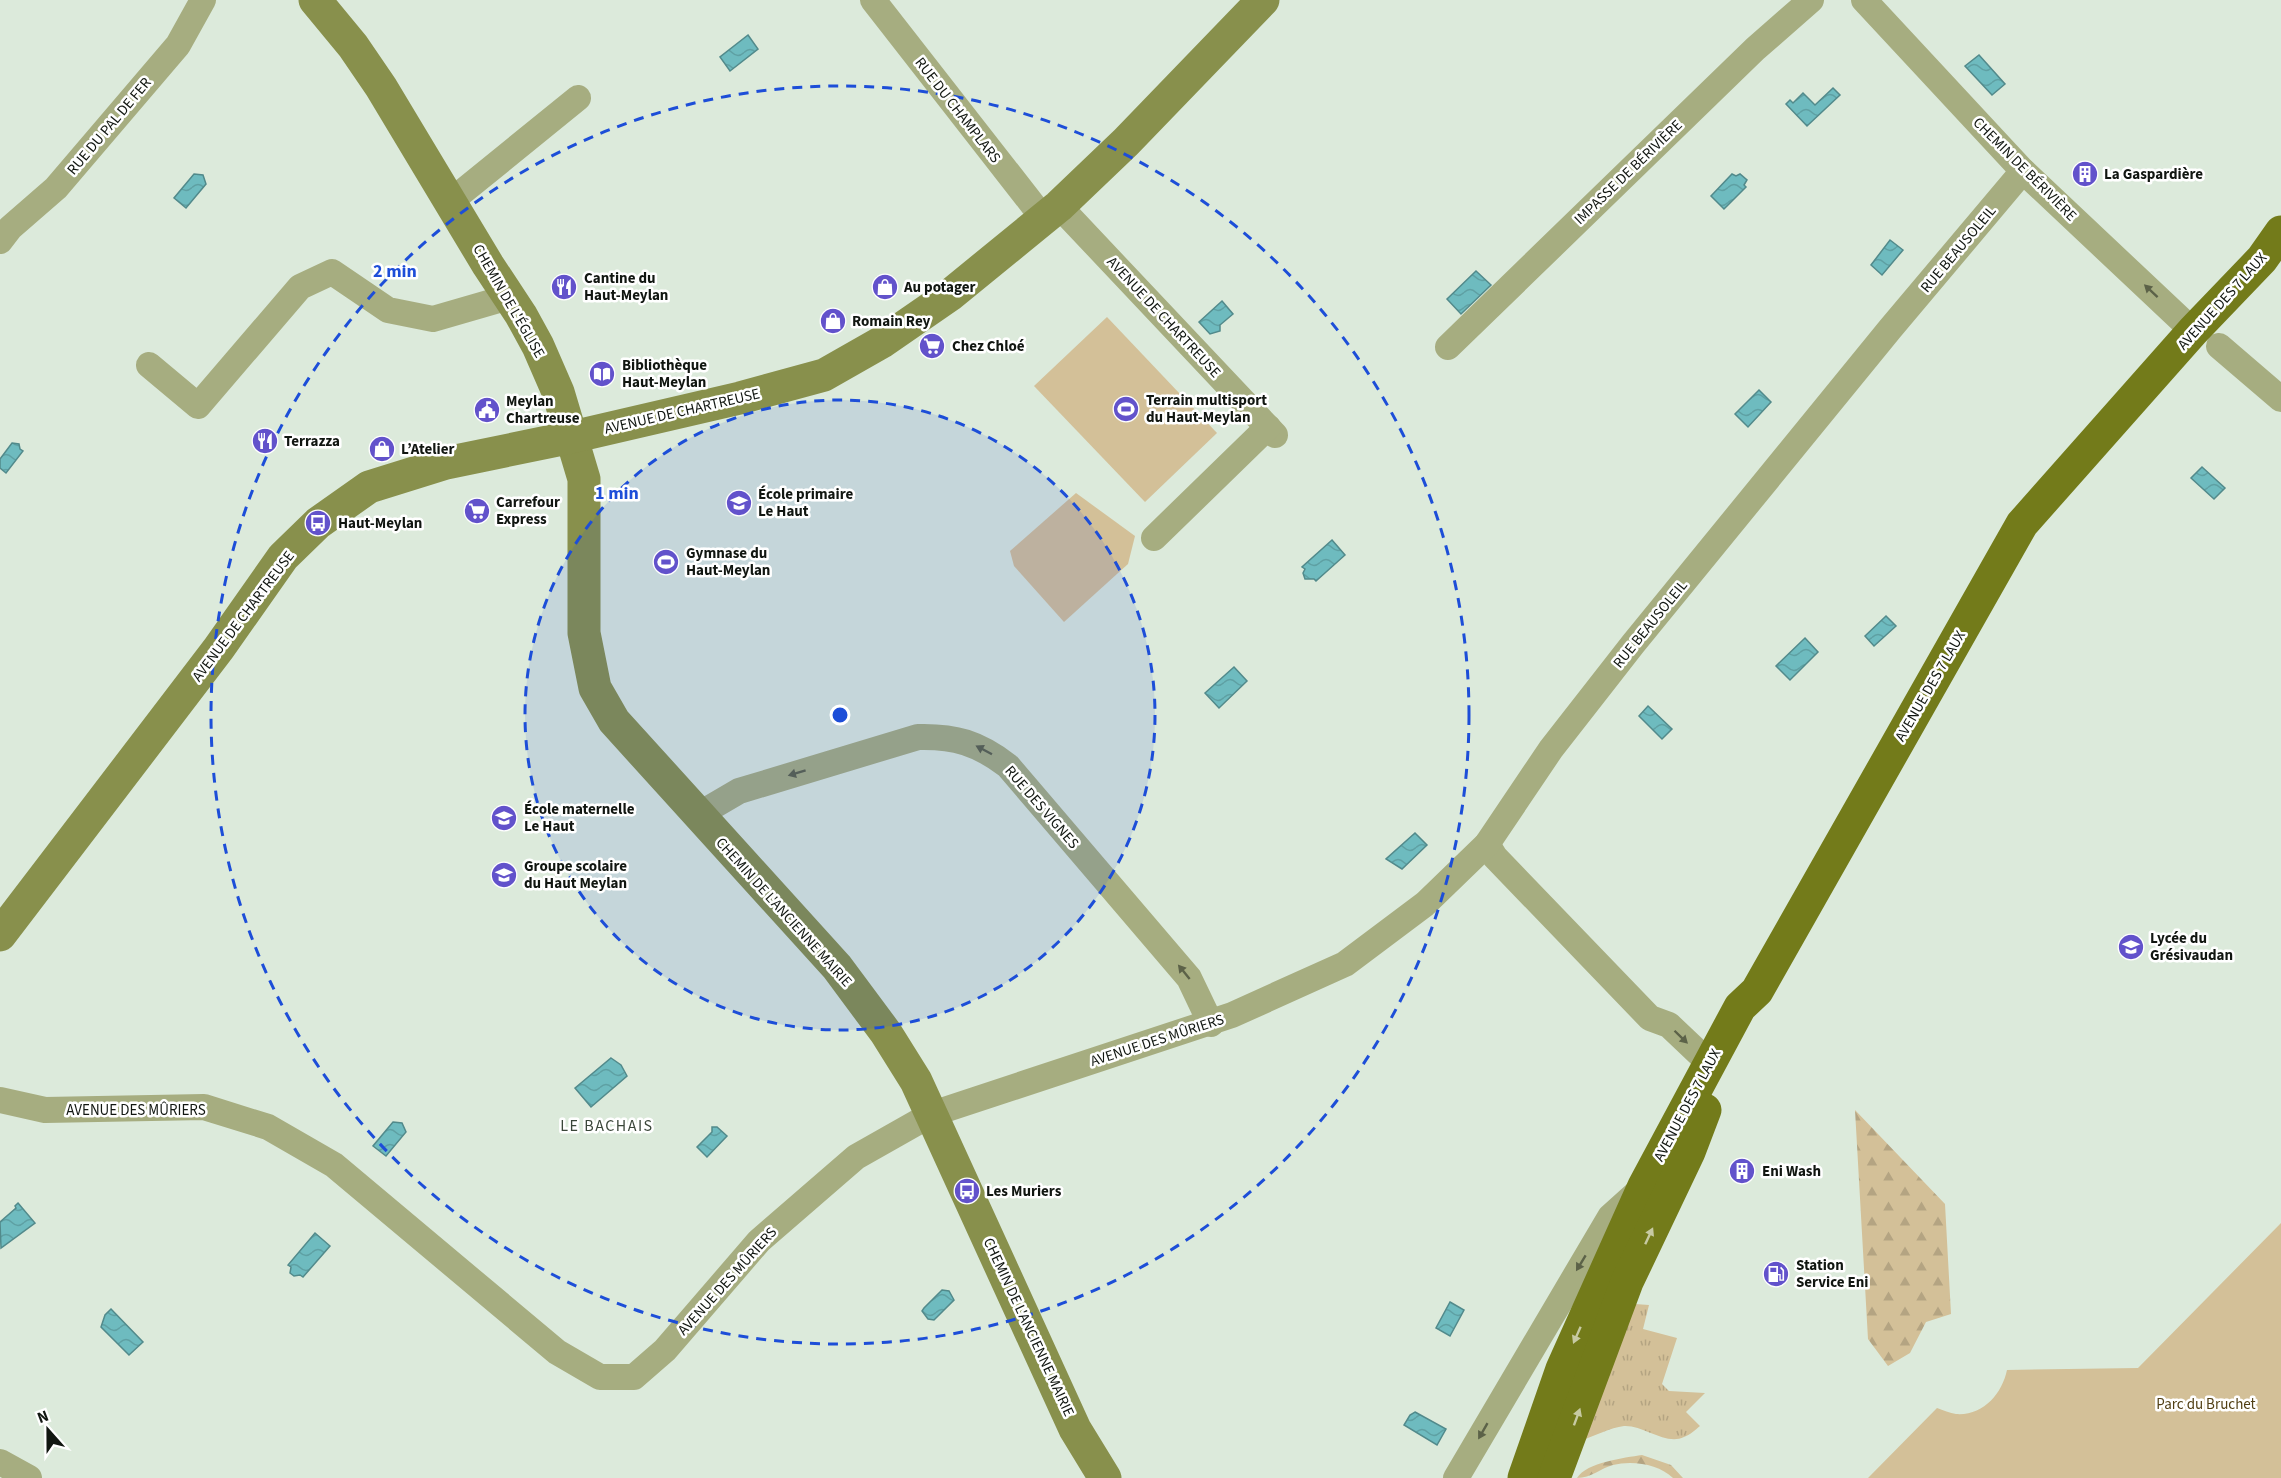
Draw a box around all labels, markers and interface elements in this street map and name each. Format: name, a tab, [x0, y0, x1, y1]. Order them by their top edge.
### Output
street label: RUE DU CHAMPLARS	[910, 53, 1006, 167]
street label: RUE DU PAL DE FER	[62, 73, 157, 180]
street label: CHEMIN DE BÉRIVIÈRE	[1968, 113, 2081, 226]
street label: IMPASSE DE BÉRIVIÈRE	[1570, 115, 1687, 230]
building icon: La Gaspardière	[2070, 159, 2100, 189]
place label: La Gaspardière	[2104, 164, 2203, 185]
street label: RUE BEAUSOLEIL	[1916, 201, 2001, 297]
street label: CHEMIN DE L'ÉGLISE	[467, 241, 550, 362]
street label: AVENUE DES 7 LAUX	[2173, 248, 2272, 355]
street label: AVENUE DE CHARTREUSE	[1102, 252, 1226, 383]
text: 2 min	[373, 259, 417, 284]
place label: Cantine du Haut-Meylan	[584, 268, 668, 306]
restaurant icon: Cantine du Haut-Meylan	[549, 272, 579, 302]
shop icon: Au potager	[870, 272, 900, 302]
place label: Au potager	[903, 277, 975, 298]
one-way arrow	[2143, 284, 2158, 298]
shop icon: Romain Rey	[818, 306, 848, 336]
place label: Romain Rey	[852, 311, 931, 332]
supermarket icon: Chez Chloé	[917, 331, 947, 361]
place label: Chez Chloé	[952, 336, 1025, 357]
place label: Bibliothèque Haut-Meylan	[622, 355, 707, 393]
library icon: Bibliothèque Haut-Meylan	[587, 359, 617, 389]
street label: AVENUE DE CHARTREUSE	[602, 383, 762, 440]
place label: Terrain multisport du Haut-Meylan	[1146, 390, 1267, 428]
place label: Meylan Chartreuse	[506, 391, 580, 429]
sports icon: Terrain multisport du Haut-Meylan	[1111, 394, 1141, 424]
public building icon: Meylan Chartreuse	[472, 395, 502, 425]
restaurant icon: Terrazza	[250, 426, 280, 456]
place label: Terrazza	[284, 431, 340, 452]
shop icon: L’Atelier	[367, 434, 397, 464]
place label: L’Atelier	[401, 439, 454, 460]
text: 1 min	[595, 481, 639, 506]
place label: École primaire Le Haut	[758, 484, 853, 522]
school or university icon: École primaire Le Haut	[724, 488, 754, 518]
place label: Carrefour Express	[496, 492, 560, 530]
supermarket icon: Carrefour Express	[462, 496, 492, 526]
bus stop icon: Haut-Meylan	[303, 508, 333, 538]
place label: Haut-Meylan	[338, 513, 422, 534]
place label: Gymnase du Haut-Meylan	[686, 543, 770, 581]
street label: AVENUE DE CHARTREUSE	[187, 547, 300, 686]
sports icon: Gymnase du Haut-Meylan	[651, 547, 681, 577]
street label: RUE BEAUSOLEIL	[1608, 576, 1692, 673]
street label: AVENUE DES 7 LAUX	[1890, 627, 1971, 746]
centre of rings	[830, 705, 850, 725]
one-way arrow	[975, 746, 992, 755]
street label: RUE DES VIGNES	[1000, 761, 1084, 853]
one-way arrow	[788, 769, 806, 779]
place label: École maternelle Le Haut	[524, 799, 635, 837]
school or university icon: École maternelle Le Haut	[489, 803, 519, 833]
street label: CHEMIN DE L'ANCIENNE MAIRIE	[711, 833, 857, 992]
place label: Groupe scolaire du Haut Meylan	[524, 856, 627, 894]
school or university icon: Groupe scolaire du Haut Meylan	[489, 860, 519, 890]
place label: Lycée du Grésivaudan	[2150, 928, 2233, 966]
school or university icon: Lycée du Grésivaudan	[2116, 932, 2146, 962]
one-way arrow	[1177, 964, 1190, 980]
street label: AVENUE DES MÛRIERS	[1088, 1009, 1227, 1072]
one-way arrow	[1674, 1030, 1689, 1044]
street label: AVENUE DES 7 LAUX	[1649, 1045, 1726, 1165]
street label: AVENUE DES MÛRIERS	[66, 1100, 206, 1121]
district label: LE BACHAIS	[560, 1115, 654, 1137]
building icon: Eni Wash	[1727, 1156, 1757, 1186]
place label: Eni Wash	[1762, 1161, 1821, 1182]
bus stop icon: Les Muriers	[952, 1176, 982, 1206]
place label: Les Muriers	[986, 1181, 1062, 1202]
street label: AVENUE DES MÛRIERS	[673, 1223, 782, 1340]
one-way arrow	[1644, 1228, 1653, 1245]
street label: CHEMIN DE L'ANCIENNE MAIRIE	[978, 1235, 1079, 1420]
one-way arrow	[1576, 1255, 1587, 1271]
place label: Station Service Eni	[1796, 1255, 1869, 1293]
fuel station icon: Station Service Eni	[1761, 1259, 1791, 1289]
one-way arrow	[1572, 1327, 1582, 1345]
park label: Parc du Bruchet	[2156, 1394, 2256, 1415]
north arrow	[18, 1400, 78, 1460]
text: N	[34, 1405, 52, 1429]
one-way arrow	[1572, 1408, 1582, 1426]
one-way arrow	[1478, 1423, 1488, 1440]

